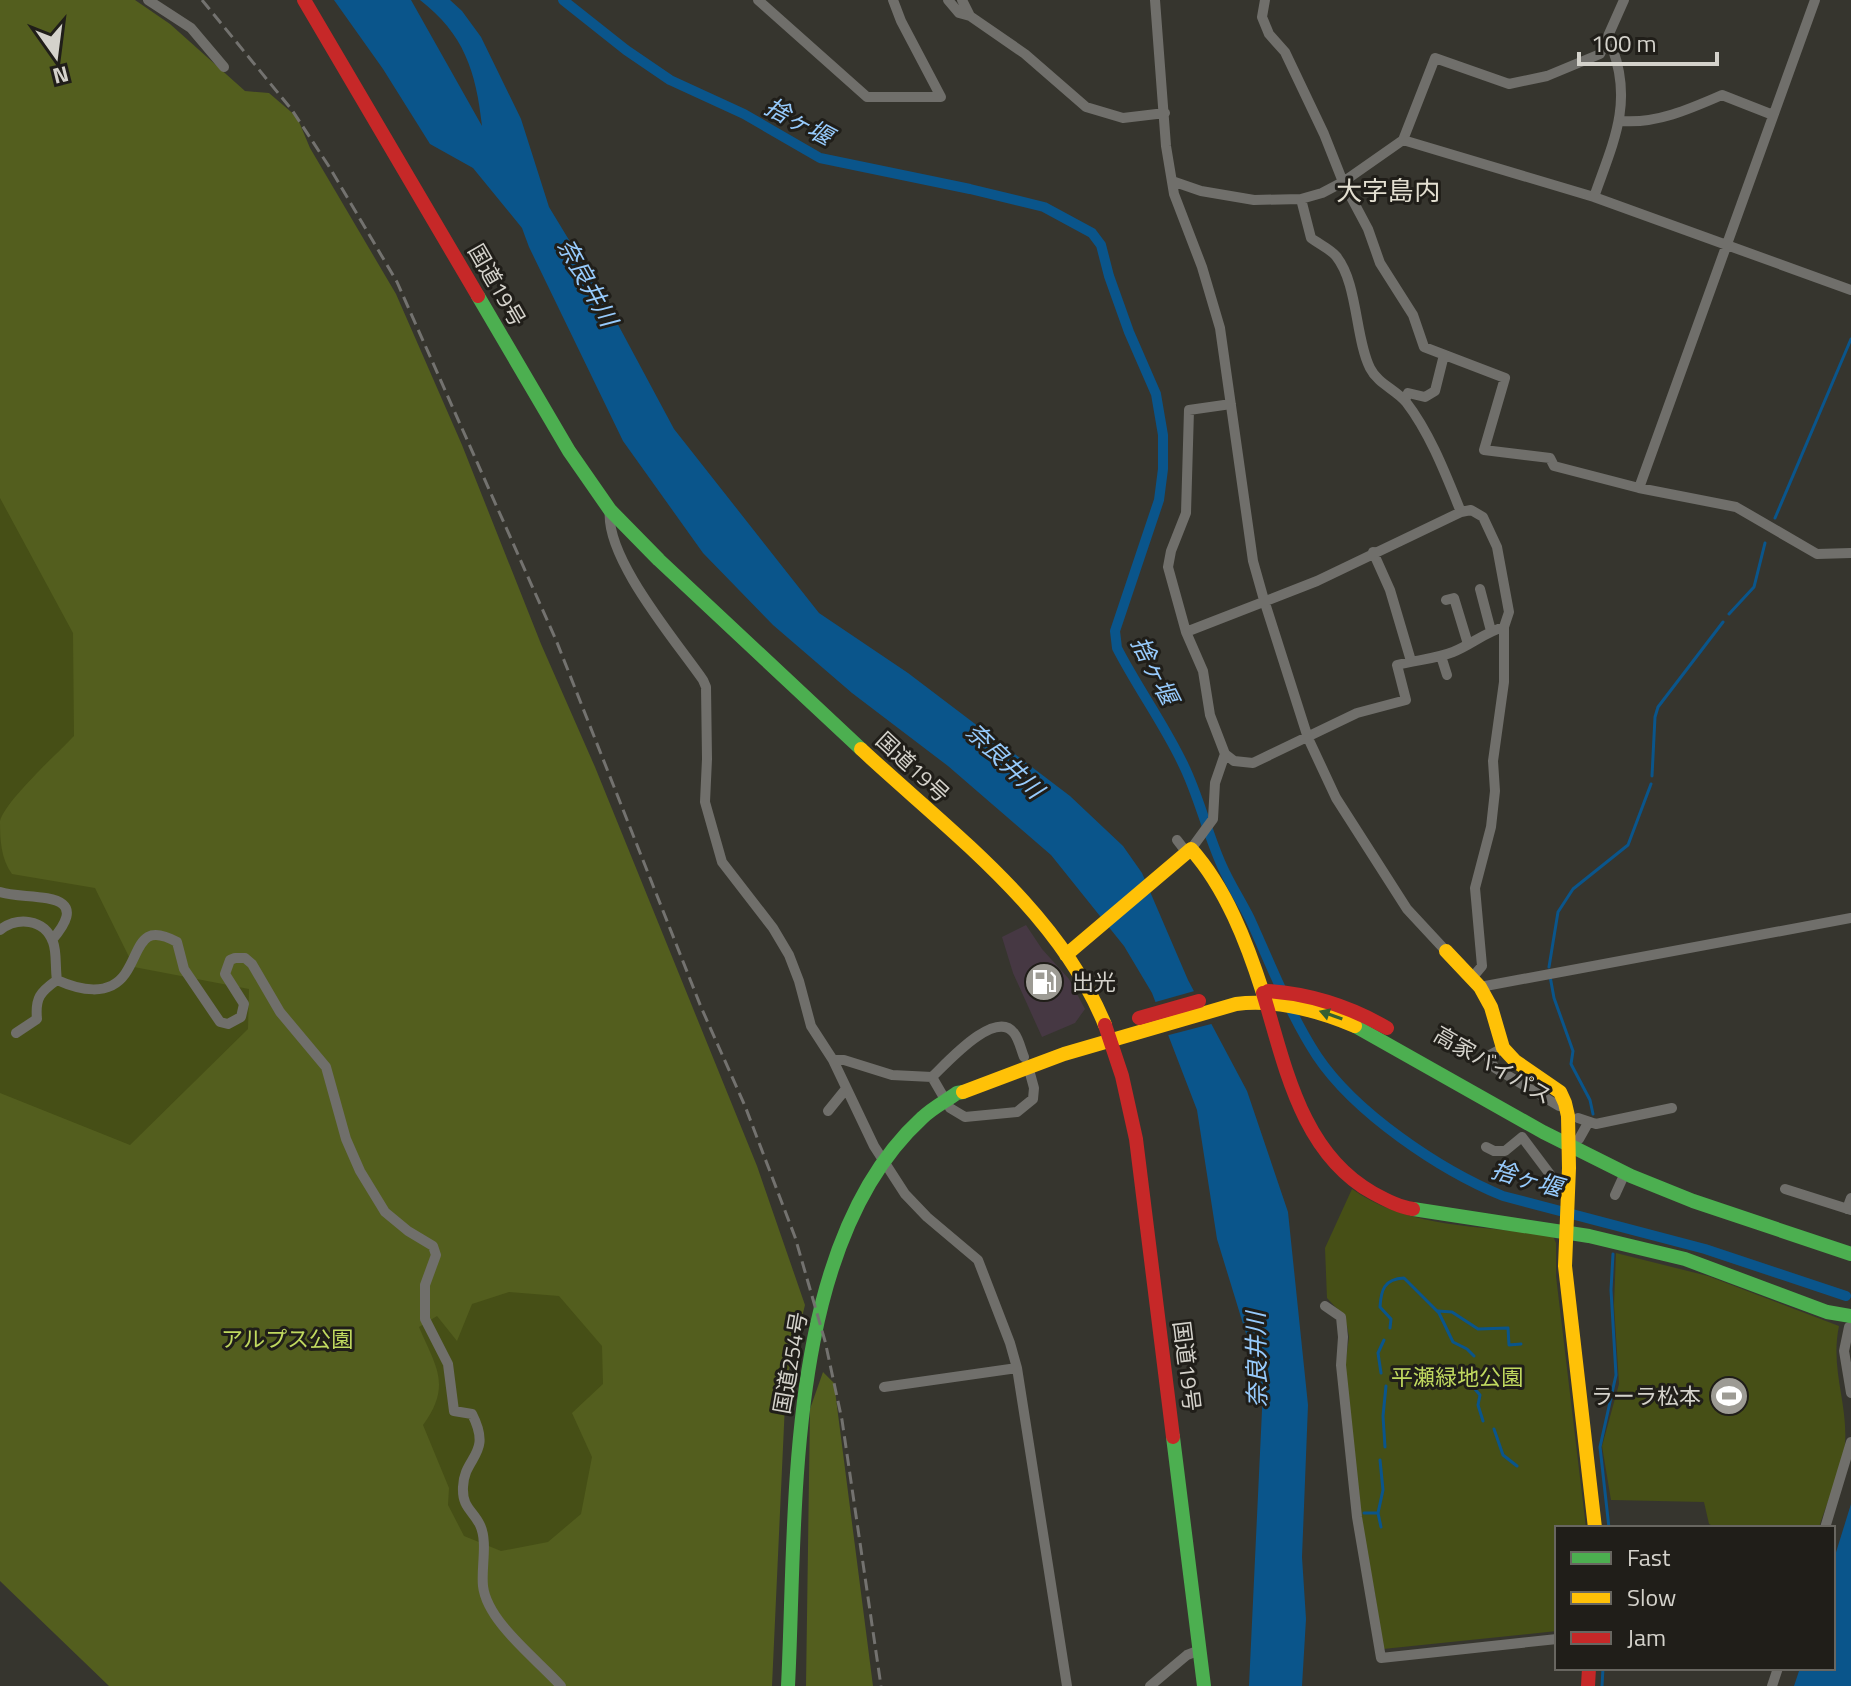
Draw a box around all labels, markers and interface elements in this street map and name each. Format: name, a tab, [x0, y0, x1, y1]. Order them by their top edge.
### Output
north arrow	[16, 16, 96, 96]
scale bar	[1579, 16, 1717, 66]
text: 100 m	[1591, 25, 1657, 61]
text: N	[49, 57, 72, 94]
water label: 捨ヶ堰	[759, 88, 843, 156]
district label: 大字島内	[1336, 171, 1440, 210]
water label: 奈良井川	[549, 231, 628, 335]
street label: 国道19号	[460, 237, 534, 333]
water label: 捨ヶ堰	[1123, 630, 1189, 714]
water label: 奈良井川	[958, 714, 1054, 808]
street label: 国道19号	[868, 724, 958, 810]
fuel station icon: 出光	[1023, 961, 1065, 1003]
place label: 出光	[1072, 965, 1116, 999]
one-way arrow	[1319, 1008, 1343, 1021]
street label: 高家バイパス	[1428, 1017, 1558, 1113]
water label: 捨ヶ堰	[1487, 1151, 1570, 1206]
street label: 国道254号	[764, 1309, 816, 1417]
water label: 奈良井川	[1237, 1309, 1275, 1408]
street label: 国道19号	[1165, 1319, 1209, 1413]
park label: アルプス公園	[221, 1322, 353, 1356]
park label: 平瀬緑地公園	[1391, 1360, 1523, 1394]
sports icon: ラーラ松本	[1708, 1375, 1750, 1417]
place label: ラーラ松本	[1591, 1379, 1701, 1413]
legend	[1555, 1526, 1835, 1670]
text: Fast	[1627, 1539, 1671, 1575]
text: Slow	[1627, 1579, 1676, 1615]
text: Jam	[1627, 1619, 1666, 1655]

